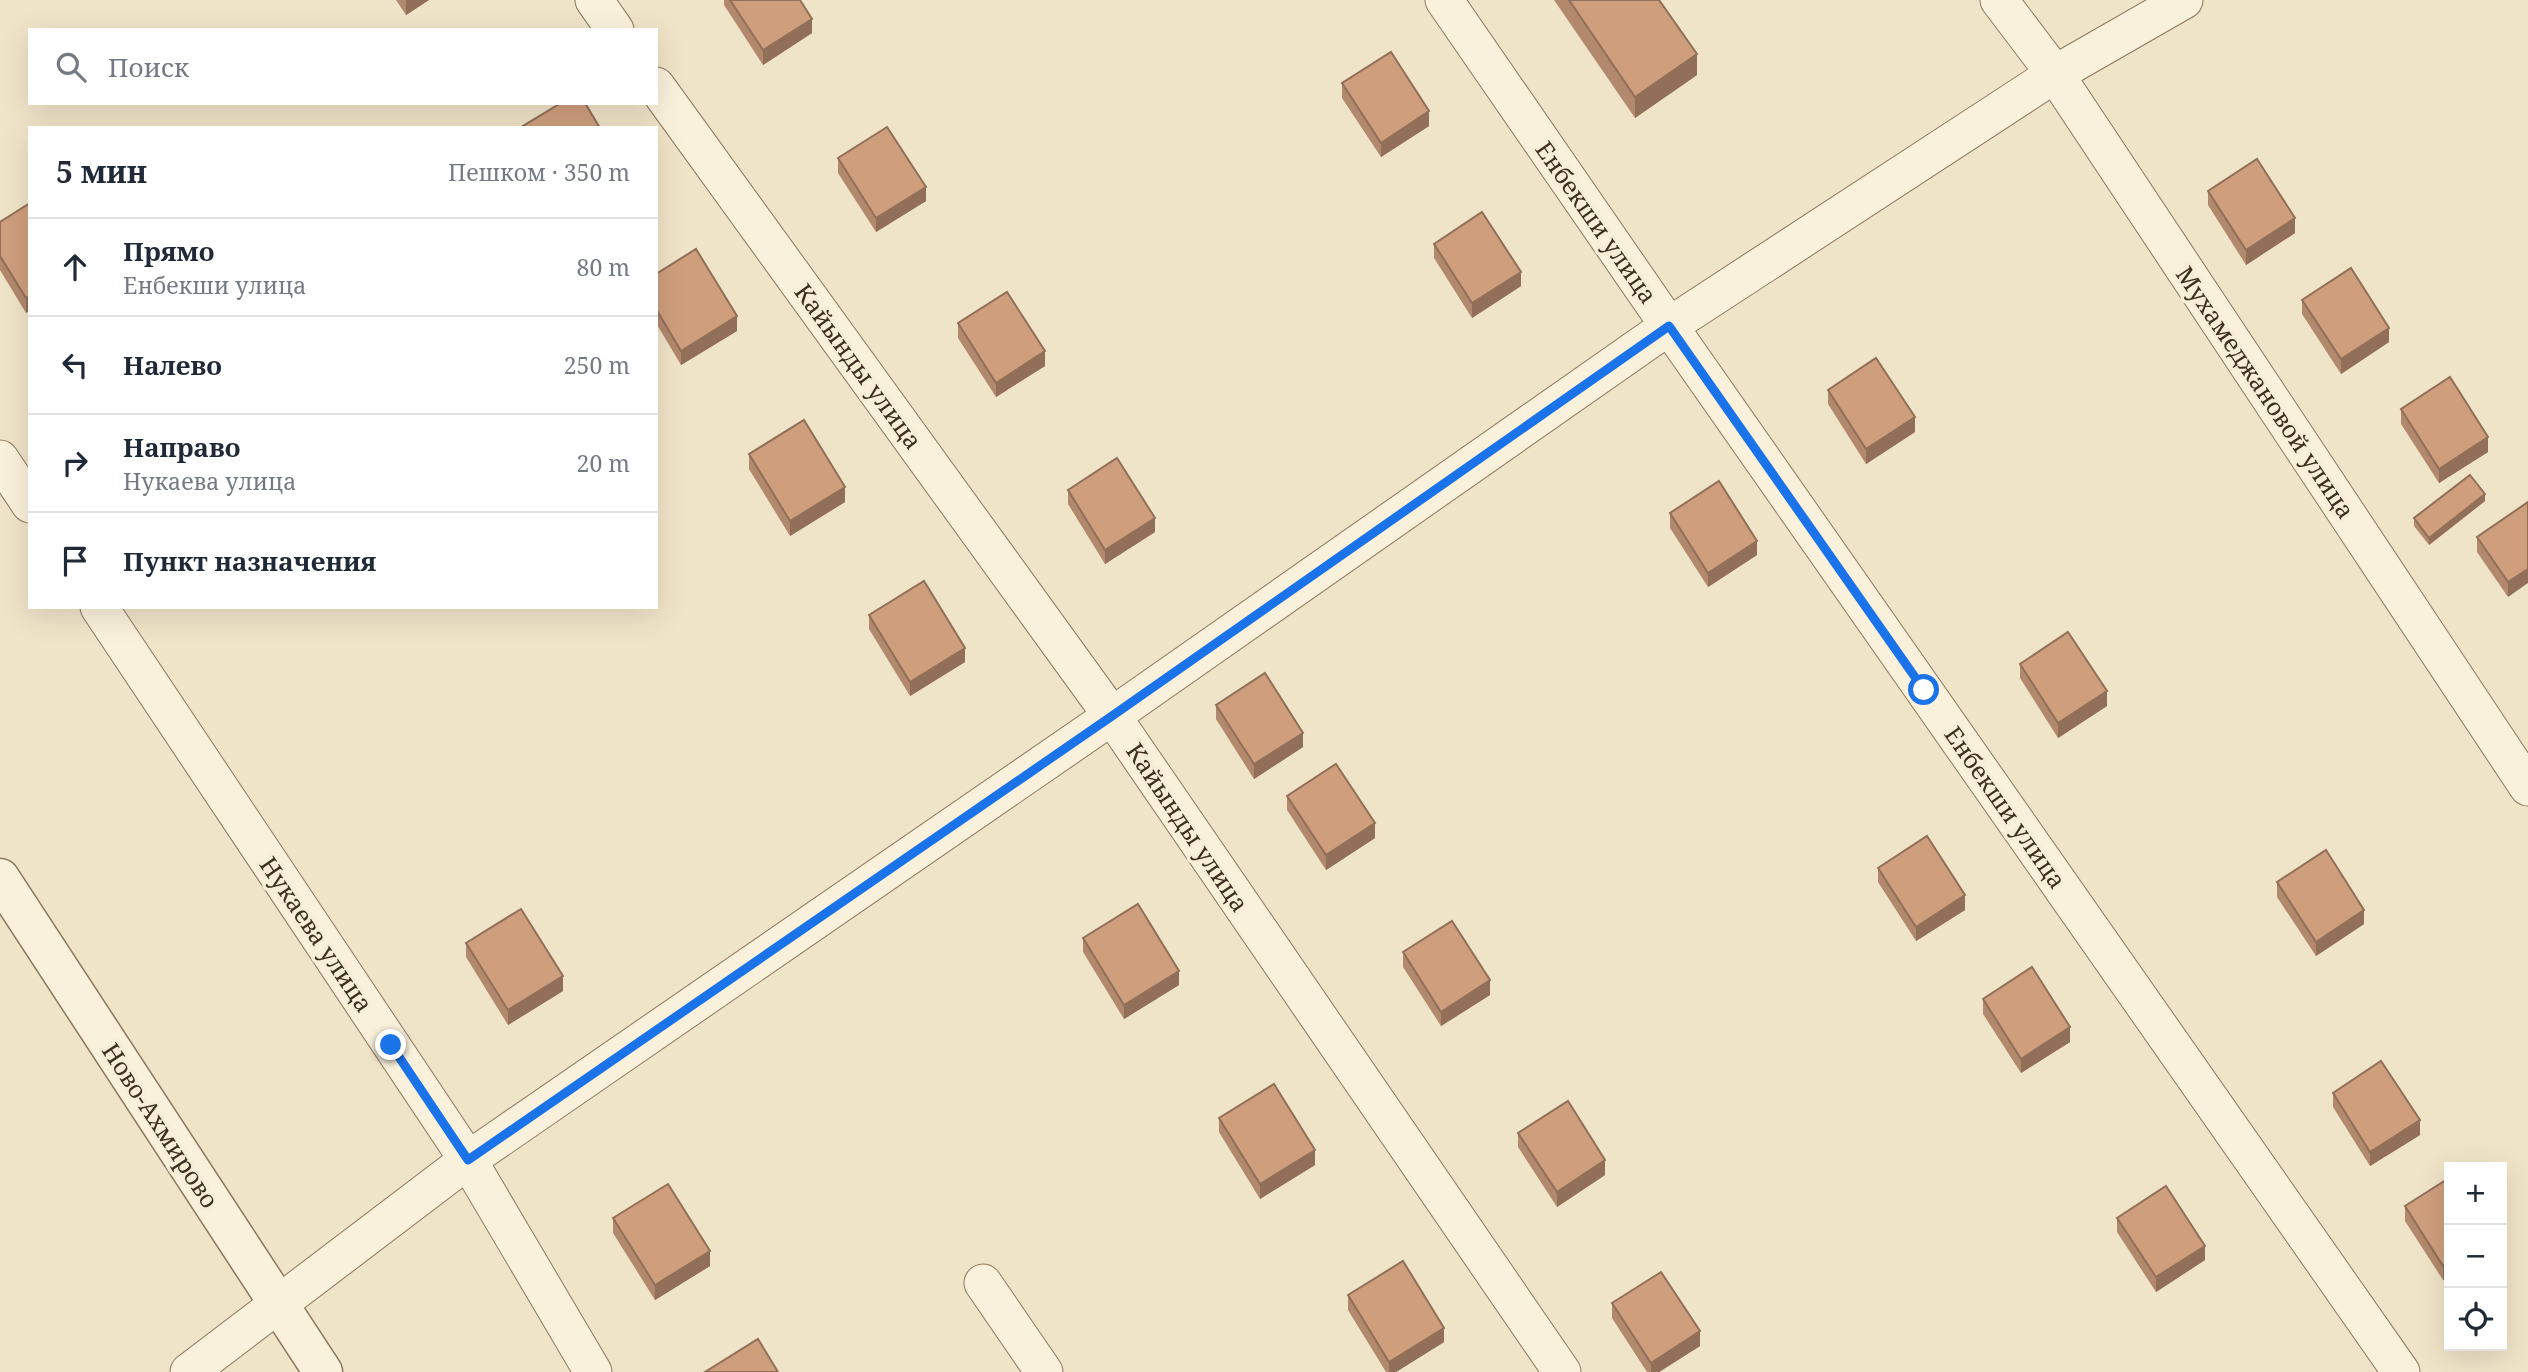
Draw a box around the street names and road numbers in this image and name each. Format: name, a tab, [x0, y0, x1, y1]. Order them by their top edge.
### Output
street label: Енбекши улица	[1529, 134, 1665, 310]
street label: Мухамеджановой улица	[2169, 259, 2363, 525]
street label: Кайынды улица	[788, 276, 930, 456]
street label: Енбекши улица	[1938, 719, 2074, 895]
street label: Кайынды улица	[1119, 736, 1257, 918]
street label: Нукаева улица	[253, 850, 381, 1018]
street label: Ново-Ахмирово	[95, 1036, 227, 1214]

